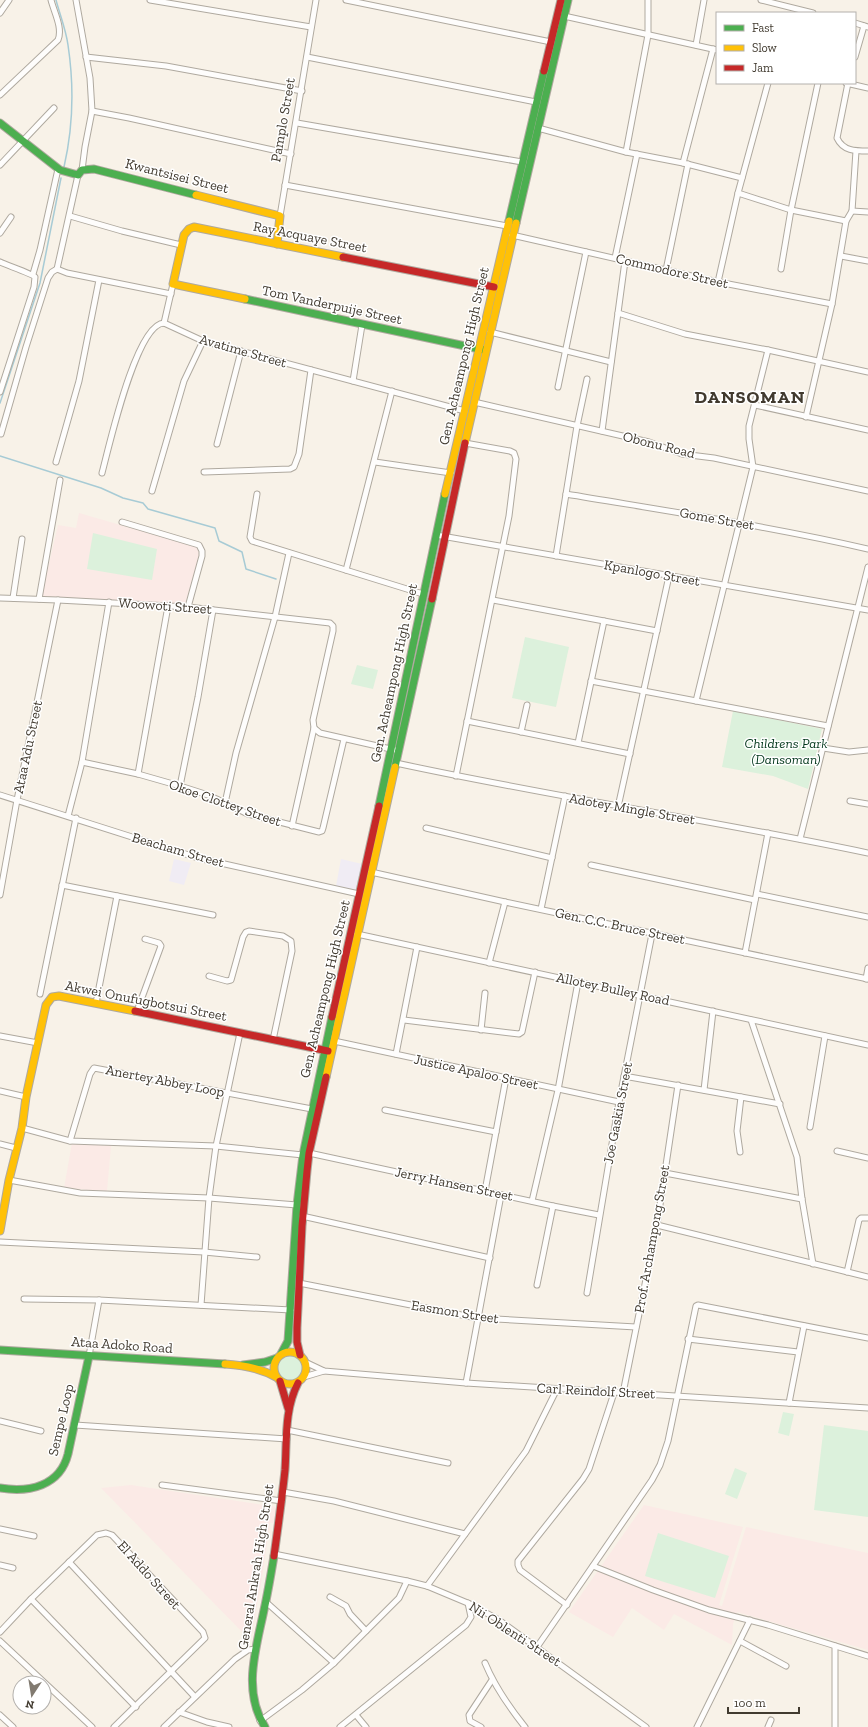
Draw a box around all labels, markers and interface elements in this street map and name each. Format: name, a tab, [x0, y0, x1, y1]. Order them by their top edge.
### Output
legend	[716, 12, 856, 84]
text: Fast	[752, 21, 775, 35]
text: Slow	[752, 41, 778, 55]
text: Jam	[752, 61, 774, 75]
street label: Pamplo Street	[267, 76, 299, 164]
street label: Kwantsisei Street	[124, 155, 231, 197]
street label: Ray Acquaye Street	[252, 218, 369, 257]
street label: Commodore Street	[614, 250, 731, 292]
street label: Gen. Acheampong High Street	[435, 264, 493, 447]
street label: Tom Vanderpuije Street	[261, 282, 404, 328]
street label: Avatime Street	[197, 330, 289, 372]
district label: DANSOMAN	[695, 386, 805, 408]
street label: Obonu Road	[621, 428, 697, 462]
street label: Gome Street	[678, 504, 756, 534]
street label: Kpanlogo Street	[603, 556, 702, 590]
street label: Gen. Acheampong High Street	[367, 581, 421, 764]
street label: Woowoti Street	[118, 594, 213, 618]
street label: Ataa Adu Street	[10, 698, 46, 795]
park label: Childrens Park (Dansoman)	[745, 735, 827, 768]
street label: Okoe Clottey Street	[167, 776, 284, 830]
street label: Adotey Mingle Street	[568, 790, 697, 829]
street label: Beacham Street	[130, 829, 227, 871]
street label: Gen. Acheampong High Street	[296, 897, 354, 1080]
street label: Gen. C.C. Bruce Street	[553, 904, 687, 948]
street label: Allotey Bulley Road	[555, 969, 672, 1009]
street label: Akwei Onufugbotsui Street	[64, 977, 229, 1025]
street label: Justice Apaloo Street	[412, 1051, 540, 1094]
street label: Joe Gaskia Street	[600, 1060, 636, 1165]
street label: Anertey Abbey Loop	[104, 1061, 226, 1101]
street label: Jerry Hansen Street	[393, 1163, 515, 1205]
street label: Prof. Archampong Street	[631, 1163, 674, 1314]
street label: Easmon Street	[410, 1297, 501, 1327]
street label: Ataa Adoko Road	[71, 1333, 174, 1357]
street label: Carl Reindolf Street	[536, 1379, 656, 1403]
street label: Sempe Loop	[44, 1382, 78, 1458]
street label: General Ankrah High Street	[234, 1482, 278, 1651]
street label: El Addo Street	[114, 1537, 185, 1613]
street label: Nii Oblenti Street	[466, 1598, 565, 1670]
north arrow	[12, 1675, 52, 1715]
scale bar	[728, 1689, 799, 1715]
text: 100 m	[734, 1696, 766, 1710]
text: N	[24, 1697, 35, 1712]

